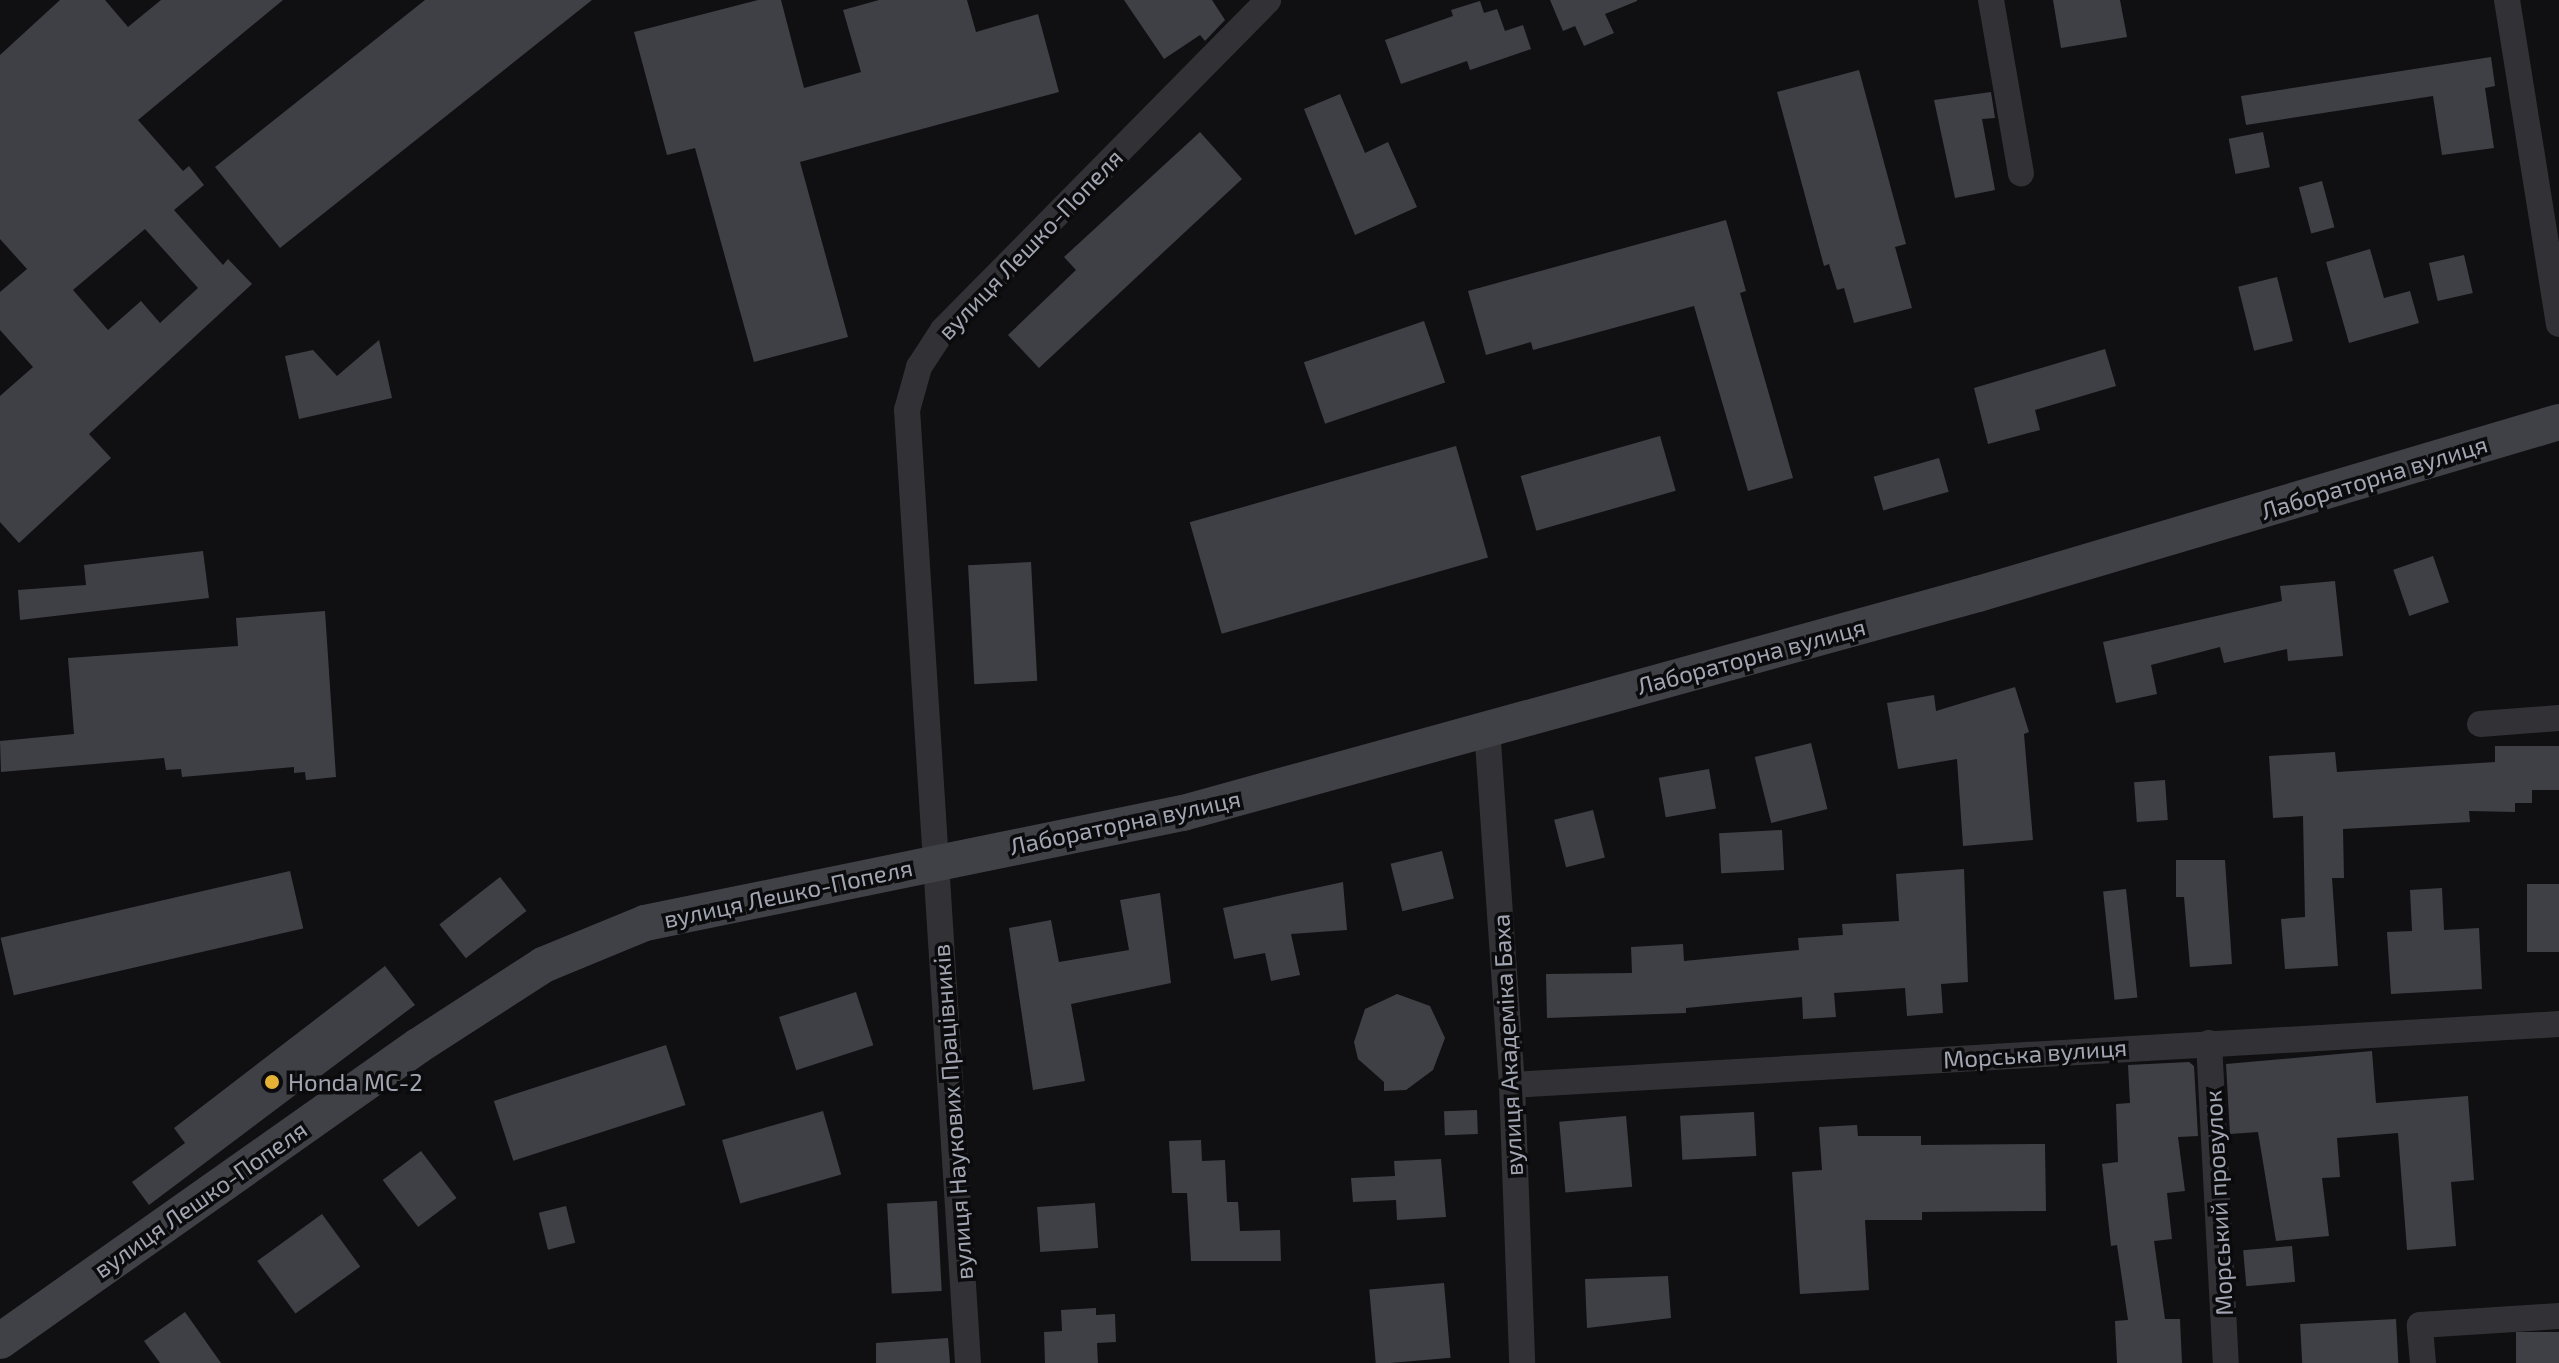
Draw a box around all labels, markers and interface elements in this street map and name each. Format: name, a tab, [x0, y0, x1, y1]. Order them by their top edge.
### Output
street label: вулиця Лешко-Попеля	[932, 143, 1128, 345]
street label: Лабораторна вулиця	[2257, 429, 2491, 525]
street label: Лабораторна вулиця	[1634, 612, 1868, 700]
street label: Лабораторна вулиця	[1007, 783, 1243, 861]
street label: вулиця Лешко-Попеля	[661, 853, 915, 933]
street label: вулиця Академіка Баха	[1486, 913, 1528, 1177]
street label: вулиця Наукових Працівників	[926, 943, 978, 1281]
street label: Морська вулиця	[1942, 1032, 2128, 1074]
place label: Honda МС-2	[288, 1068, 423, 1096]
marker: Honda МС-2	[263, 1073, 281, 1091]
street label: Морський провулок	[2198, 1089, 2238, 1317]
street label: вулиця Лешко-Попеля	[88, 1114, 312, 1284]

